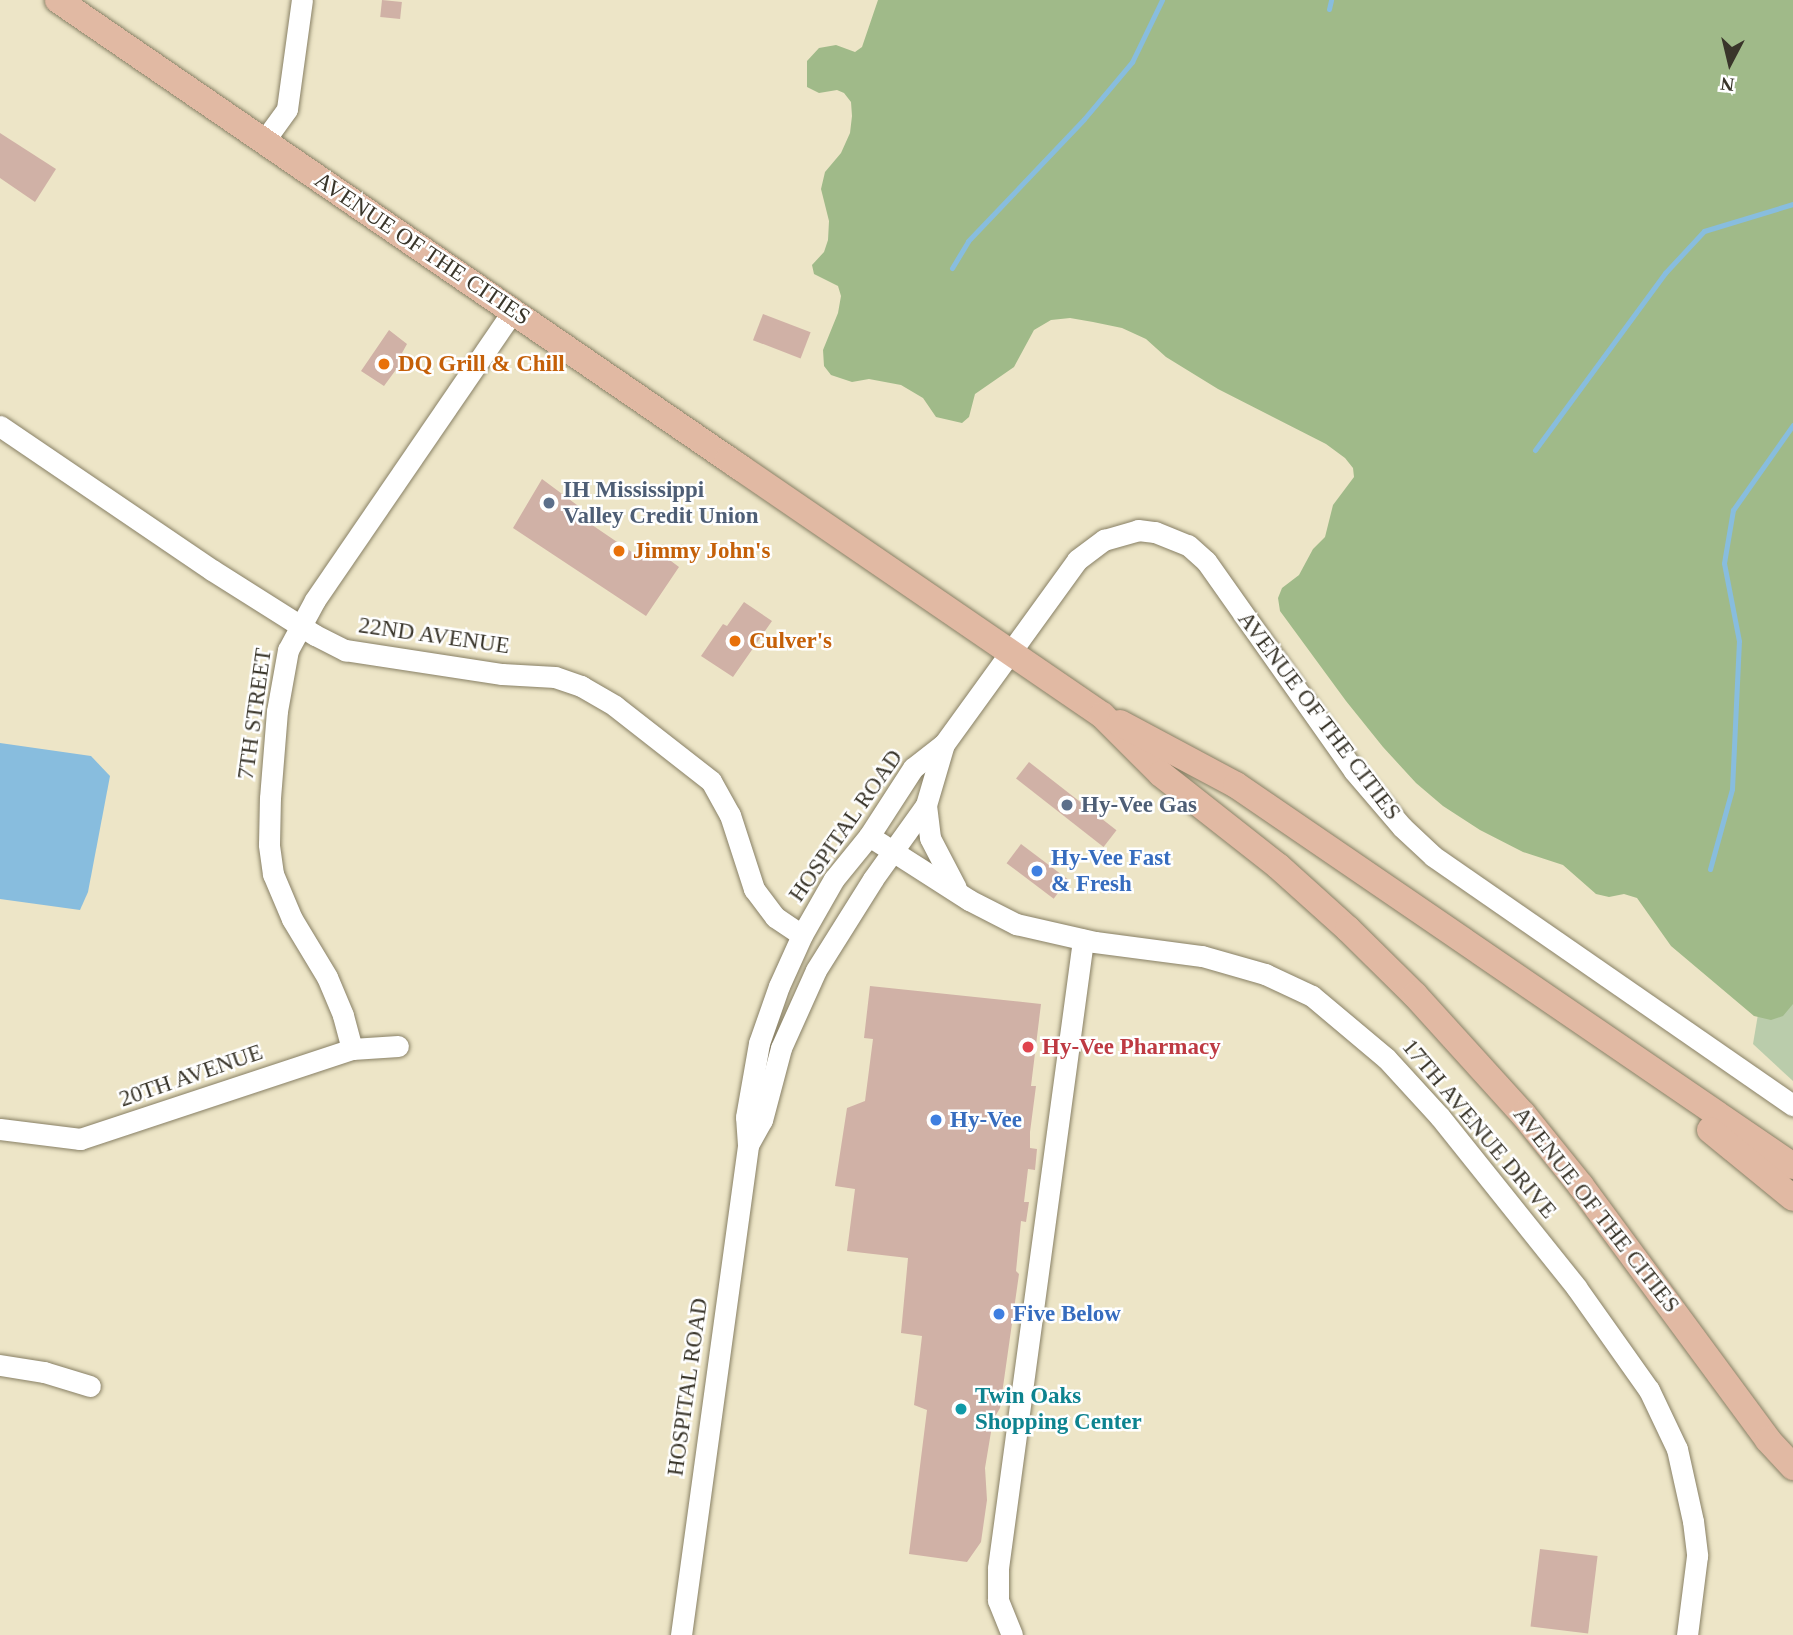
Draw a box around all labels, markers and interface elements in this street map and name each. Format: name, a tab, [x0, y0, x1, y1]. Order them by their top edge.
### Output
north arrow	[1695, 28, 1765, 98]
text: N	[1719, 73, 1735, 96]
street label: AVENUE OF THE CITIES	[309, 166, 535, 332]
place label: DQ Grill & Chill	[398, 350, 565, 378]
marker: DQ Grill & Chill	[376, 356, 392, 372]
place label: IH Mississippi Valley Credit Union	[563, 476, 759, 530]
marker: IH Mississippi Valley Credit Union	[541, 495, 557, 511]
place label: Jimmy John's	[633, 537, 770, 565]
marker: Jimmy John's	[611, 543, 627, 559]
street label: AVENUE OF THE CITIES	[1231, 606, 1407, 826]
street label: 22ND AVENUE	[356, 612, 512, 660]
place label: Culver's	[749, 627, 832, 655]
marker: Culver's	[727, 633, 743, 649]
street label: 7TH STREET	[232, 647, 278, 781]
street label: HOSPITAL ROAD	[783, 744, 909, 908]
place label: Hy-Vee Gas	[1081, 791, 1197, 819]
marker: Hy-Vee Gas	[1059, 797, 1075, 813]
place label: Hy-Vee Fast & Fresh	[1051, 844, 1171, 898]
marker: Hy-Vee Fast & Fresh	[1029, 863, 1045, 879]
place label: Hy-Vee Pharmacy	[1042, 1033, 1221, 1061]
street label: 17TH AVENUE DRIVE	[1395, 1033, 1563, 1225]
street label: 20TH AVENUE	[115, 1038, 267, 1114]
marker: Hy-Vee Pharmacy	[1020, 1039, 1036, 1055]
street label: AVENUE OF THE CITIES	[1507, 1101, 1685, 1319]
place label: Hy-Vee	[950, 1106, 1022, 1134]
marker: Hy-Vee	[928, 1112, 944, 1128]
street label: HOSPITAL ROAD	[662, 1296, 714, 1478]
place label: Five Below	[1013, 1300, 1121, 1328]
marker: Five Below	[991, 1306, 1007, 1322]
place label: Twin Oaks Shopping Center	[975, 1382, 1142, 1436]
marker: Twin Oaks Shopping Center	[953, 1401, 969, 1417]

